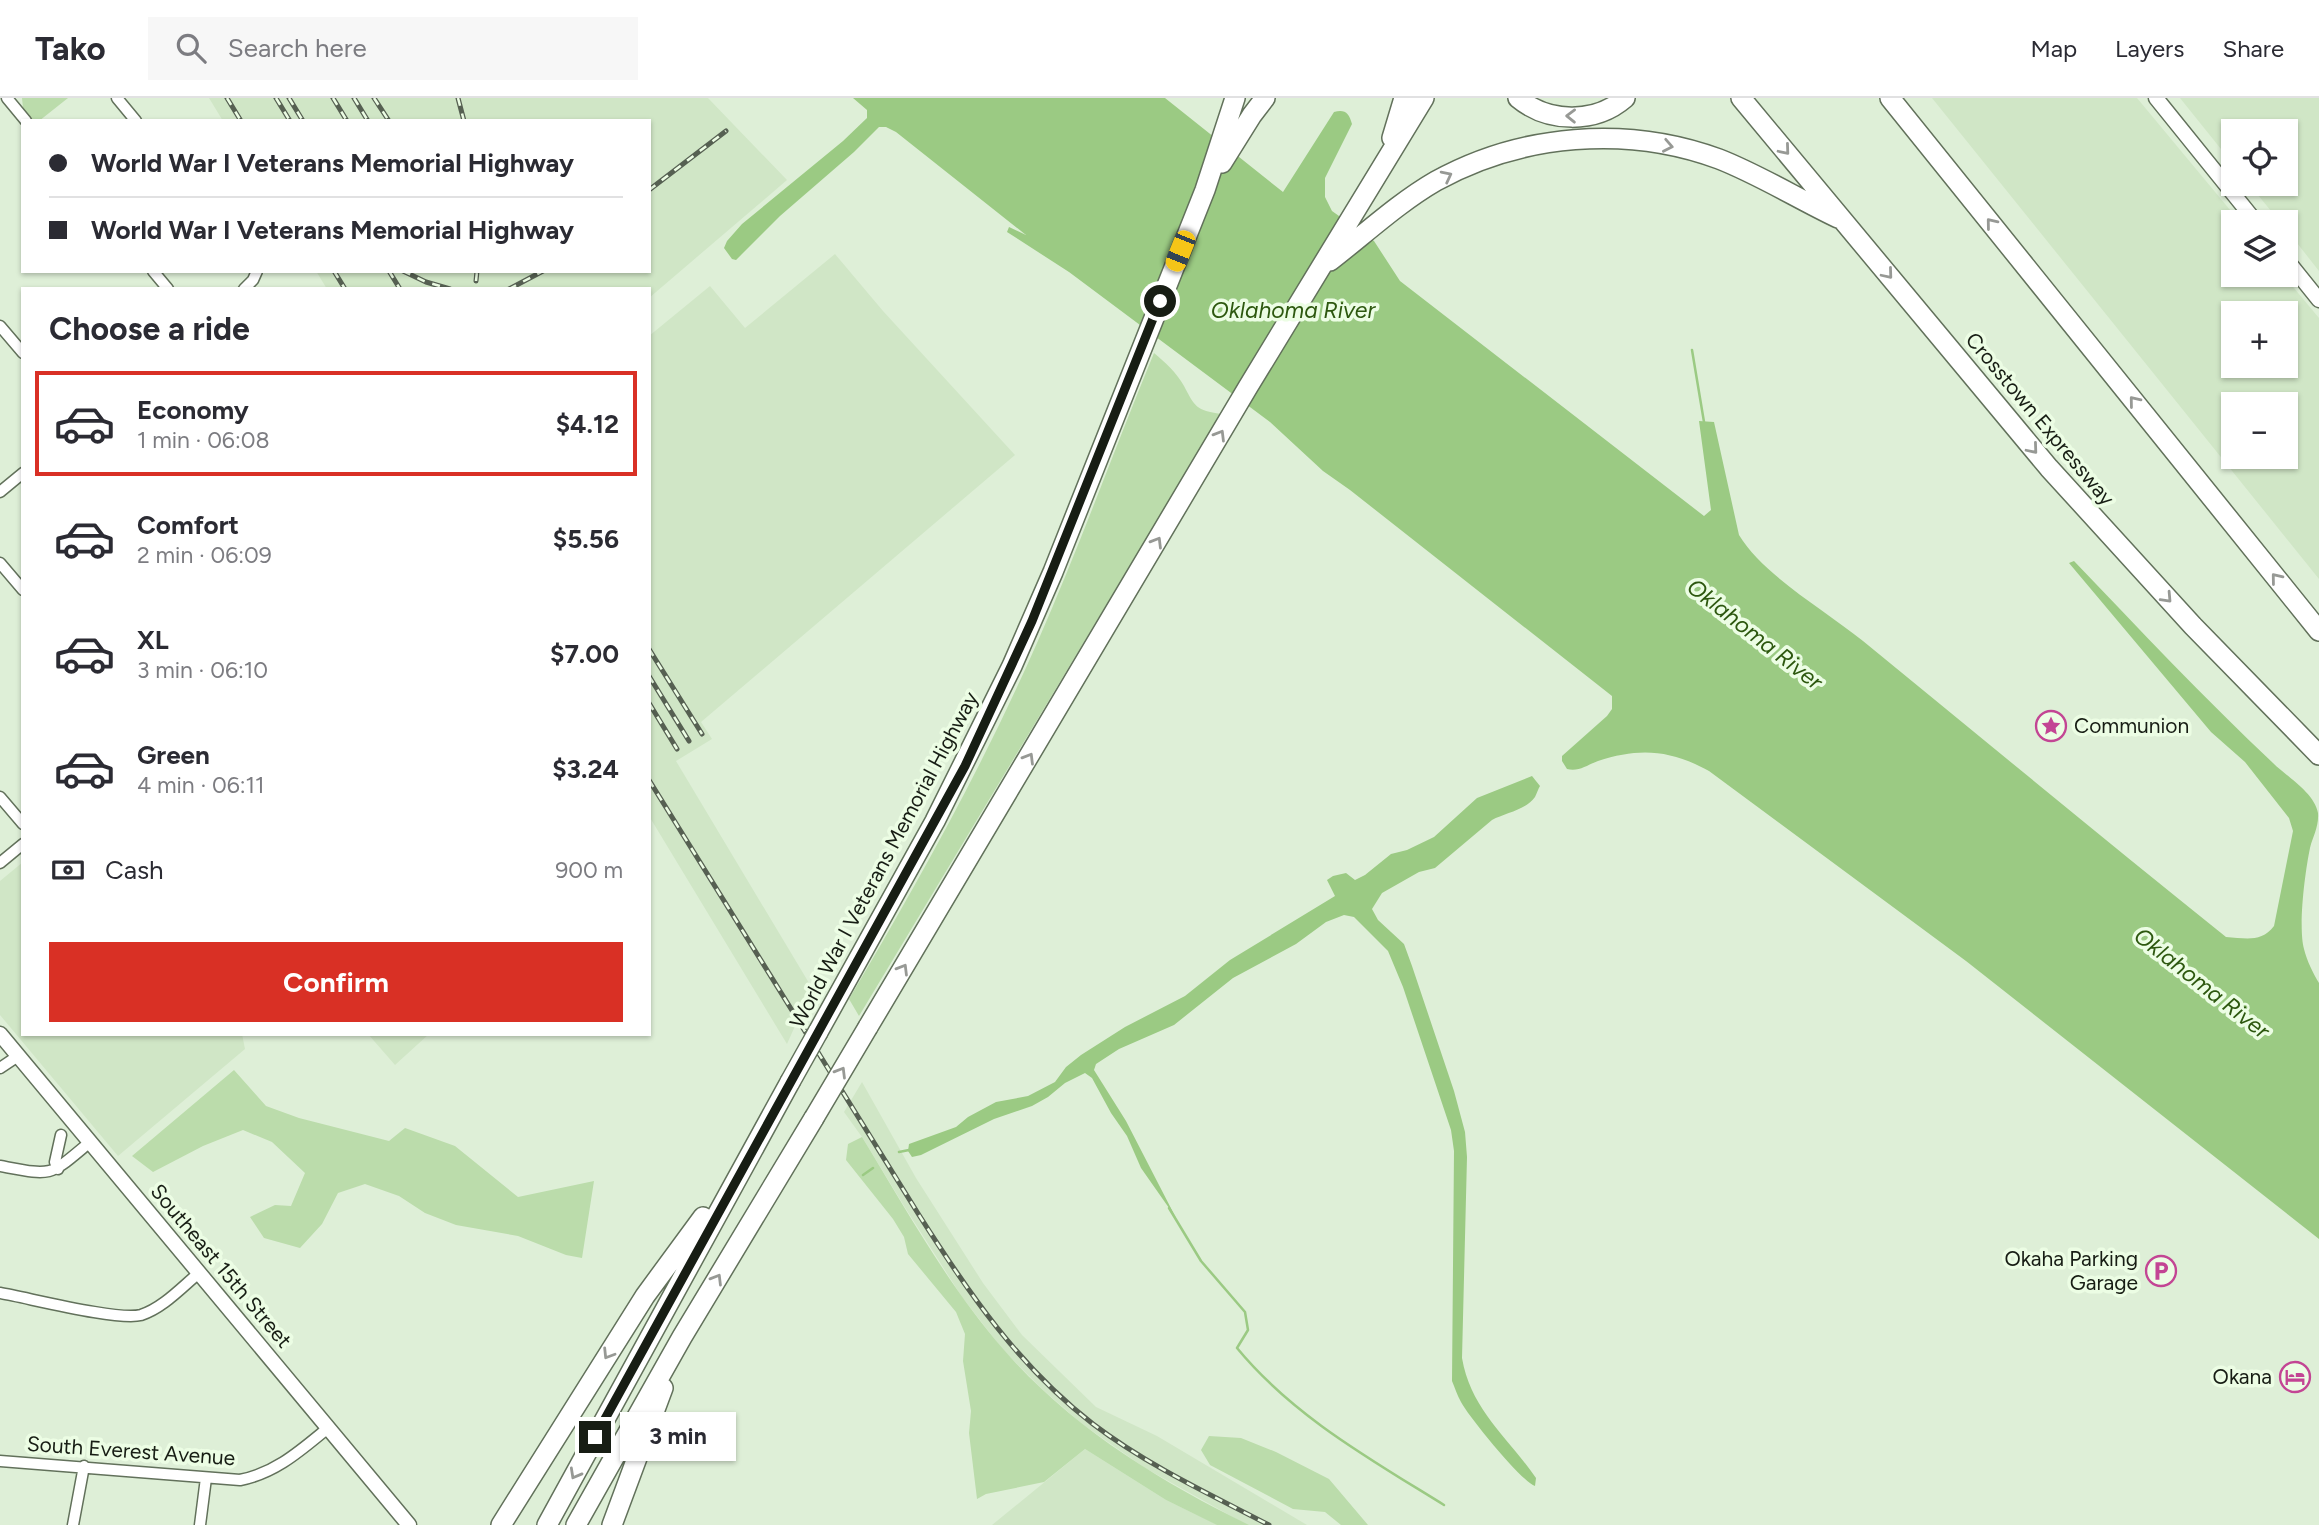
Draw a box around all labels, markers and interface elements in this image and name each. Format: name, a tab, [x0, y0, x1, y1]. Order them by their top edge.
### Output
search box	[148, 17, 638, 80]
text: Tako	[35, 29, 106, 68]
icon: search	[172, 29, 210, 67]
text: Search here	[228, 32, 367, 64]
text: Map	[2030, 34, 2077, 63]
text: Layers	[2115, 34, 2184, 63]
text: Share	[2222, 34, 2284, 63]
one-way arrow	[1566, 108, 1576, 124]
map controls	[2221, 119, 2298, 469]
button: locate	[2221, 119, 2298, 196]
one-way arrow	[1662, 137, 1674, 152]
one-way arrow	[1777, 142, 1789, 155]
text: World War I Veterans Memorial Highway	[91, 147, 574, 179]
one-way arrow	[1440, 170, 1452, 184]
button: layers	[2221, 210, 2298, 287]
text: World War I Veterans Memorial Highway	[91, 214, 574, 246]
one-way arrow	[1987, 219, 1999, 232]
car	[1163, 228, 1198, 274]
one-way arrow	[1880, 266, 1892, 279]
route start	[1144, 285, 1176, 317]
water label: Oklahoma River	[1211, 296, 1376, 324]
button: +	[2221, 301, 2298, 378]
text: Choose a ride	[49, 310, 250, 348]
street label: Crosstown Expressway	[1961, 327, 2120, 510]
icon: car	[53, 392, 116, 455]
button: −	[2221, 392, 2298, 469]
text: Economy	[137, 394, 249, 426]
one-way arrow	[2129, 396, 2142, 408]
text: $4.12	[556, 408, 619, 440]
text: 1 min · 06:08	[137, 426, 270, 454]
one-way arrow	[1211, 430, 1224, 443]
one-way arrow	[2025, 442, 2038, 454]
icon: car	[53, 507, 116, 570]
text: Comfort	[137, 509, 239, 541]
text: $5.56	[553, 523, 619, 555]
one-way arrow	[1148, 536, 1161, 549]
text: 2 min · 06:09	[137, 541, 272, 569]
water label: Oklahoma River	[1682, 572, 1829, 696]
one-way arrow	[2272, 574, 2285, 586]
one-way arrow	[2159, 590, 2171, 603]
icon: car	[53, 622, 116, 685]
text: XL	[137, 624, 169, 656]
text: $7.00	[550, 638, 619, 670]
text: 3 min · 06:10	[137, 656, 268, 684]
street label: World War I Veterans Memorial Highway	[784, 687, 983, 1032]
place icon: Communion	[2034, 709, 2068, 743]
place label: Communion	[2074, 713, 2189, 738]
icon: car	[53, 737, 116, 800]
text: Green	[137, 739, 210, 771]
one-way arrow	[1020, 752, 1033, 765]
text: $3.24	[552, 753, 619, 785]
text: 4 min · 06:11	[137, 771, 265, 799]
icon: cash	[49, 851, 87, 889]
text: Cash	[105, 854, 164, 886]
text: 900 m	[555, 856, 623, 884]
water label: Oklahoma River	[2129, 921, 2276, 1045]
button: Confirm	[49, 942, 623, 1022]
one-way arrow	[894, 963, 907, 976]
one-way arrow	[832, 1067, 845, 1080]
street label: Southeast 15th Street	[146, 1179, 297, 1353]
place label: Okaha Parking Garage	[2005, 1246, 2138, 1295]
parking icon: Okaha Parking Garage	[2144, 1254, 2178, 1288]
one-way arrow	[709, 1273, 722, 1286]
one-way arrow	[604, 1346, 617, 1359]
hotel icon: Okana	[2278, 1360, 2312, 1394]
place label: Okana	[2213, 1364, 2272, 1389]
callout: 3 min	[620, 1412, 735, 1462]
route end	[579, 1421, 611, 1453]
text: 3 min	[649, 1422, 707, 1450]
street label: South Everest Avenue	[26, 1431, 236, 1470]
one-way arrow	[570, 1466, 583, 1479]

